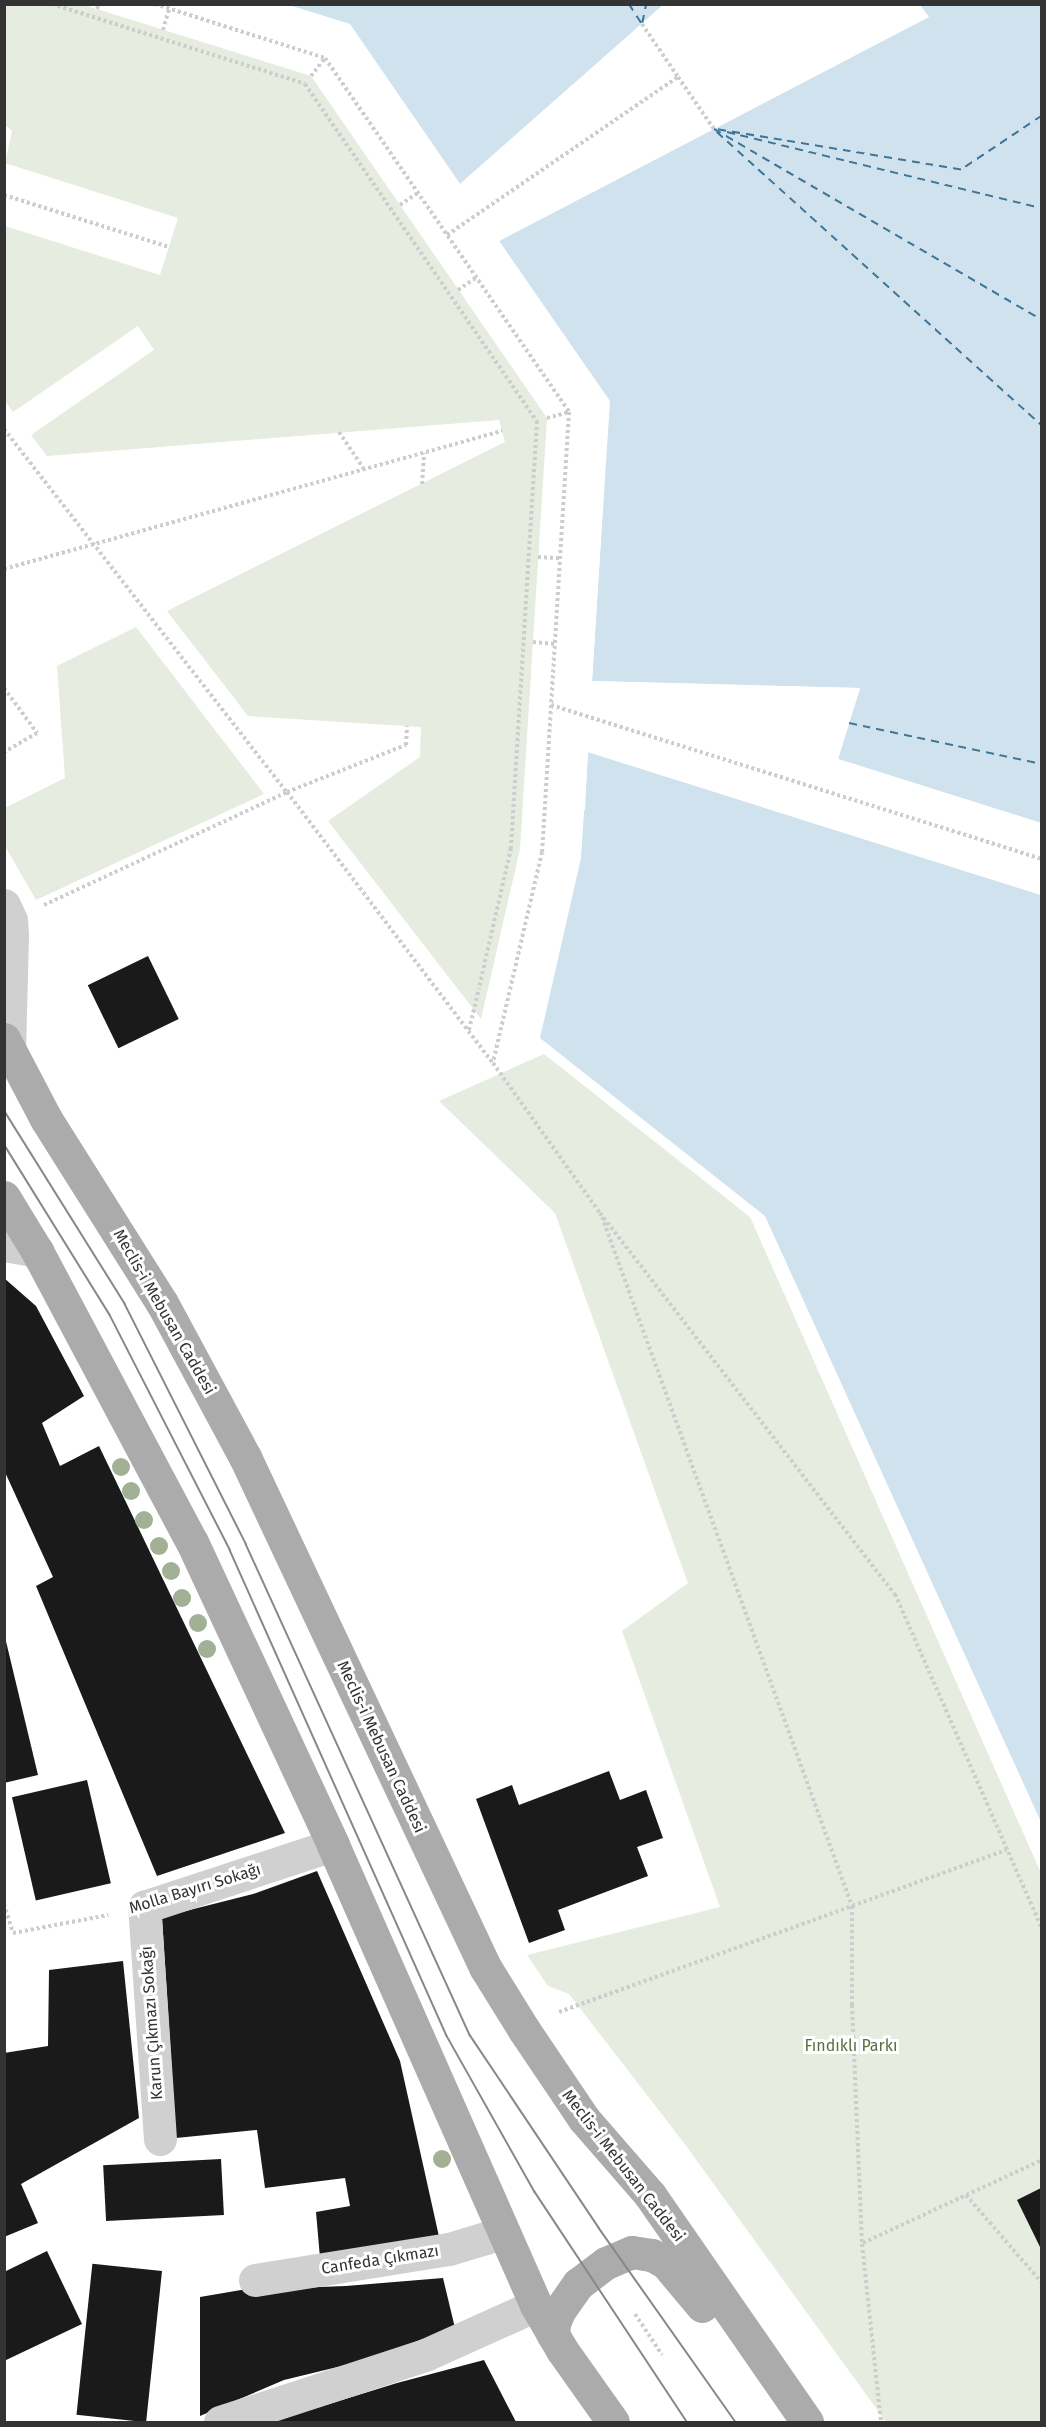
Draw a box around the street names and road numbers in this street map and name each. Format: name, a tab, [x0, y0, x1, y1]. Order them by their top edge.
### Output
street label: Meclis-i Mebusan Caddesi	[109, 1226, 219, 1398]
street label: Meclis-i Mebusan Caddesi	[333, 1658, 429, 1836]
street label: Molla Bayırı Sokağı	[127, 1860, 263, 1918]
street label: Karun Çıkmazı Sokağı	[137, 1945, 167, 2101]
street label: Meclis-i Mebusan Caddesi	[558, 2086, 688, 2246]
street label: Canfeda Çıkmazı	[320, 2241, 440, 2279]

